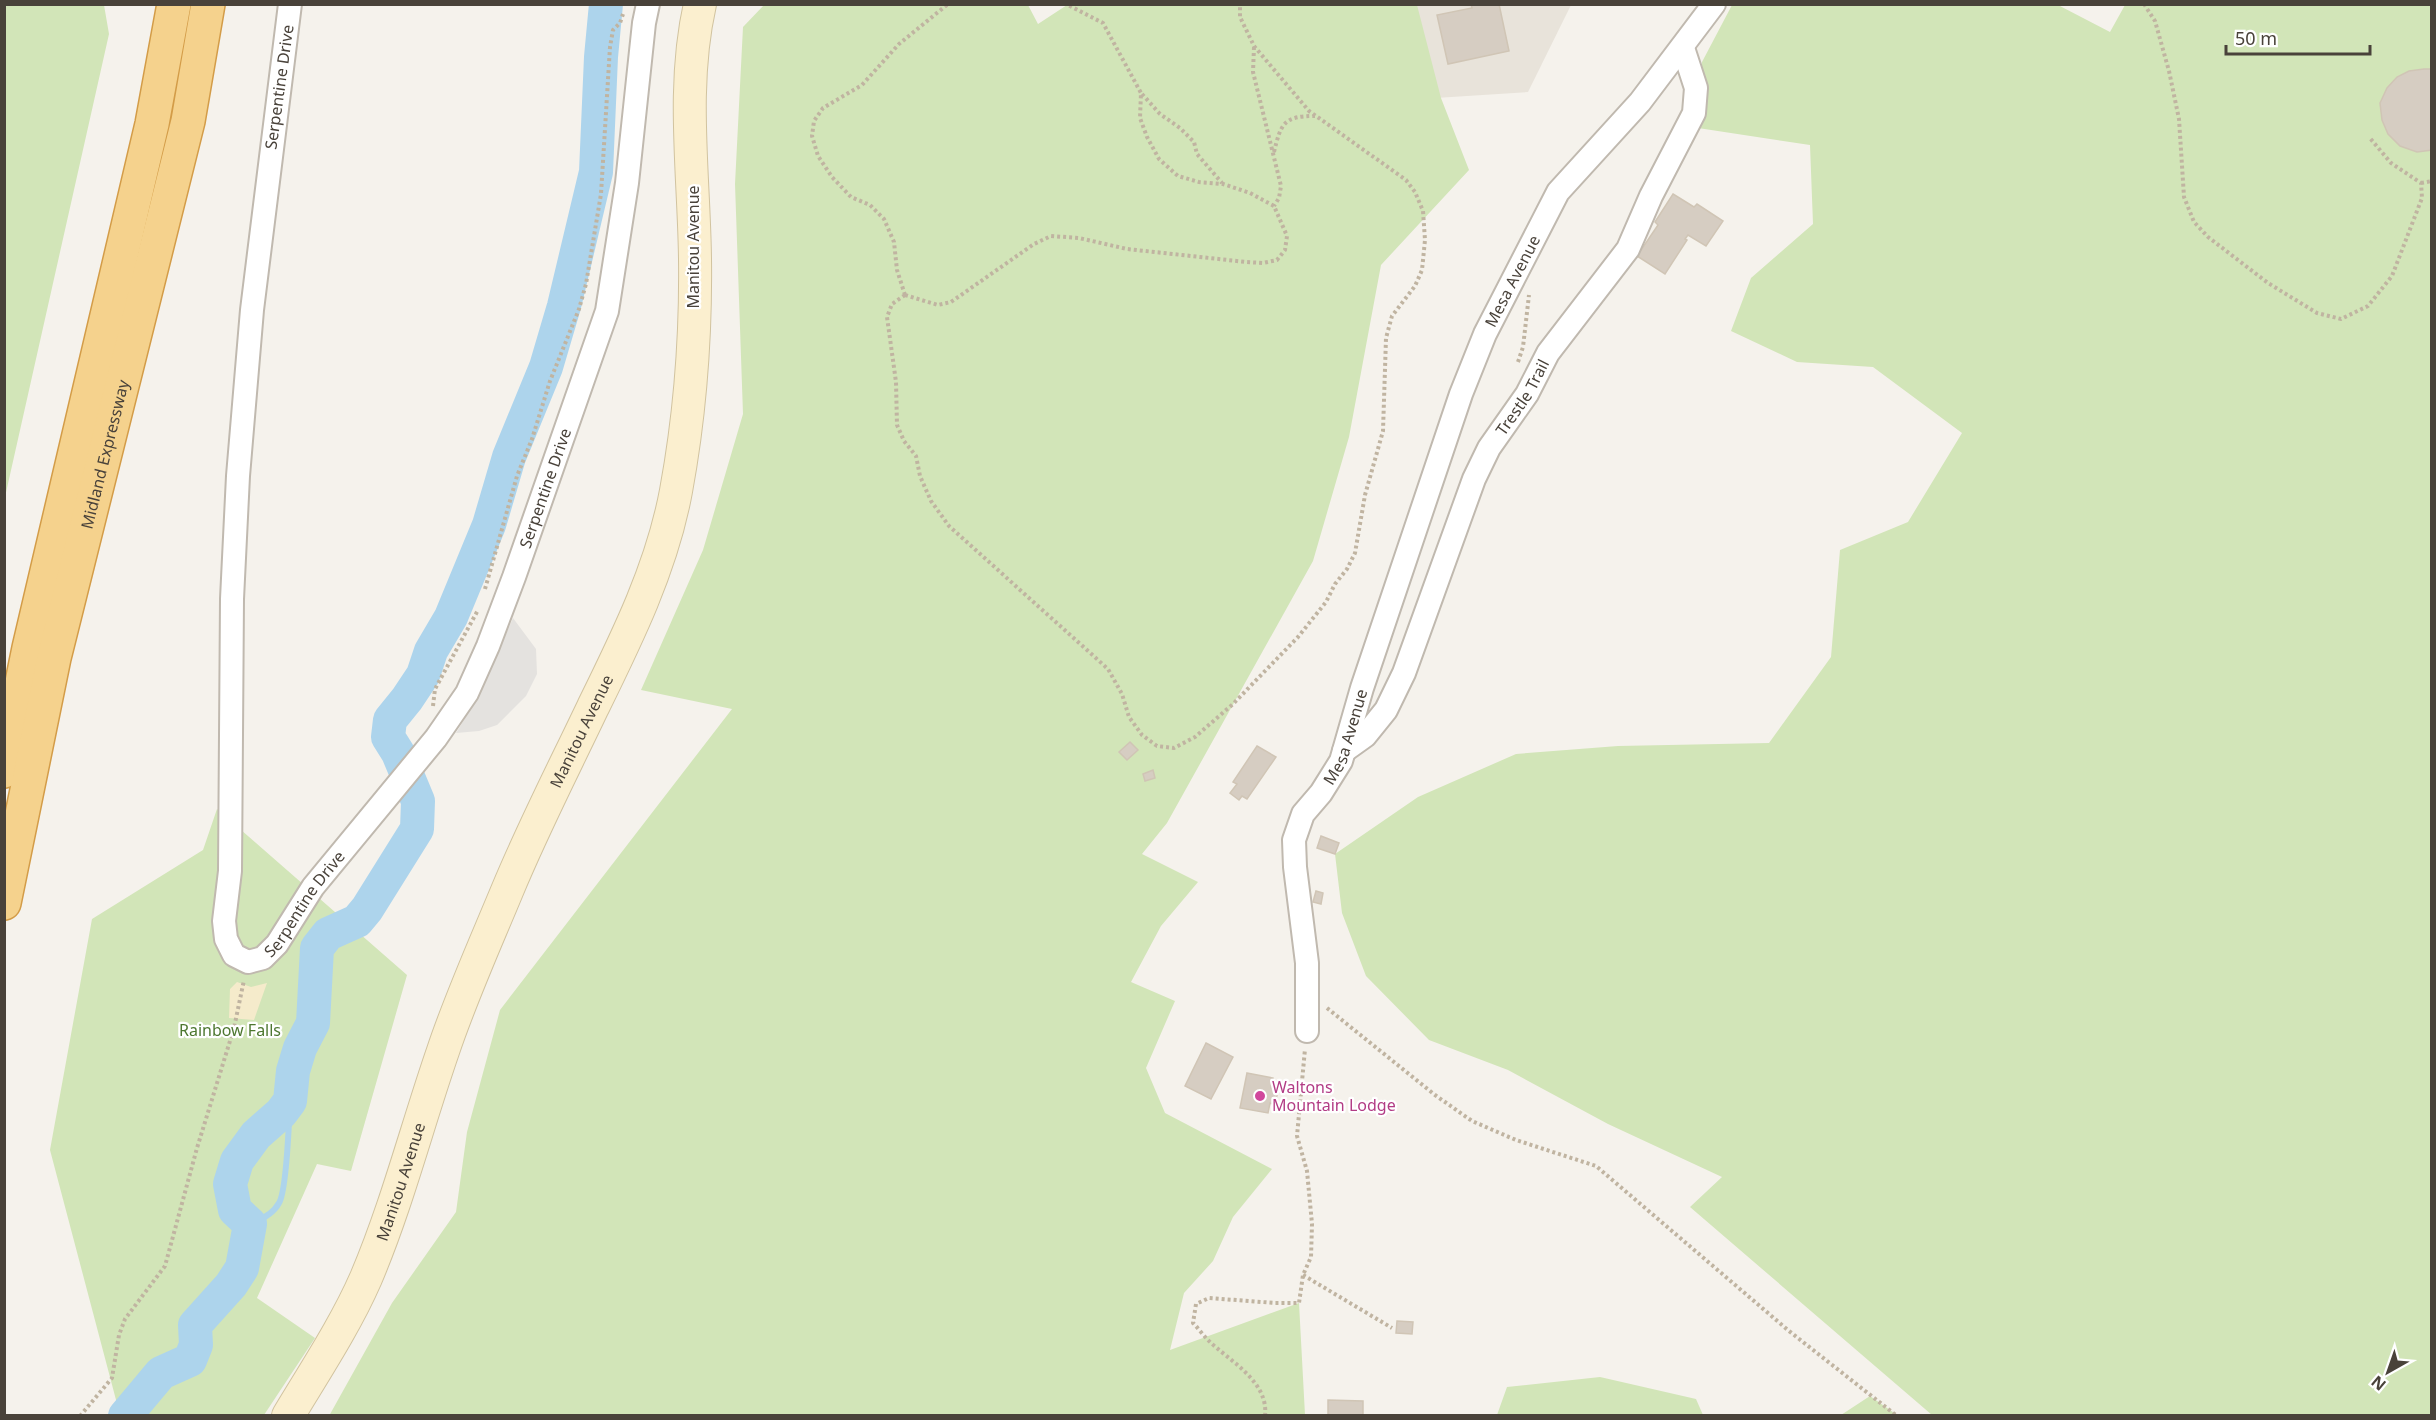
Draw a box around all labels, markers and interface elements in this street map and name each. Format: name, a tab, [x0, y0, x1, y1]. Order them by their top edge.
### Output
scale bar	[2226, 18, 2370, 56]
street label: Serpentine Drive	[259, 23, 299, 151]
text: 50 m	[2235, 26, 2277, 50]
street label: Manitou Avenue	[682, 185, 704, 309]
street label: Mesa Avenue	[1479, 231, 1545, 331]
street label: Trestle Trail	[1490, 355, 1554, 440]
street label: Midland Expressway	[76, 377, 134, 531]
street label: Serpentine Drive	[514, 425, 576, 551]
street label: Manitou Avenue	[545, 671, 618, 791]
street label: Mesa Avenue	[1318, 686, 1372, 789]
street label: Serpentine Drive	[259, 846, 350, 962]
park label: Rainbow Falls	[179, 1019, 281, 1041]
place label: Waltons Mountain Lodge	[1272, 1076, 1396, 1116]
marker: Waltons Mountain Lodge	[1253, 1089, 1267, 1103]
street label: Manitou Avenue	[371, 1120, 430, 1244]
north arrow	[2358, 1342, 2418, 1402]
text: N	[2366, 1371, 2390, 1396]

